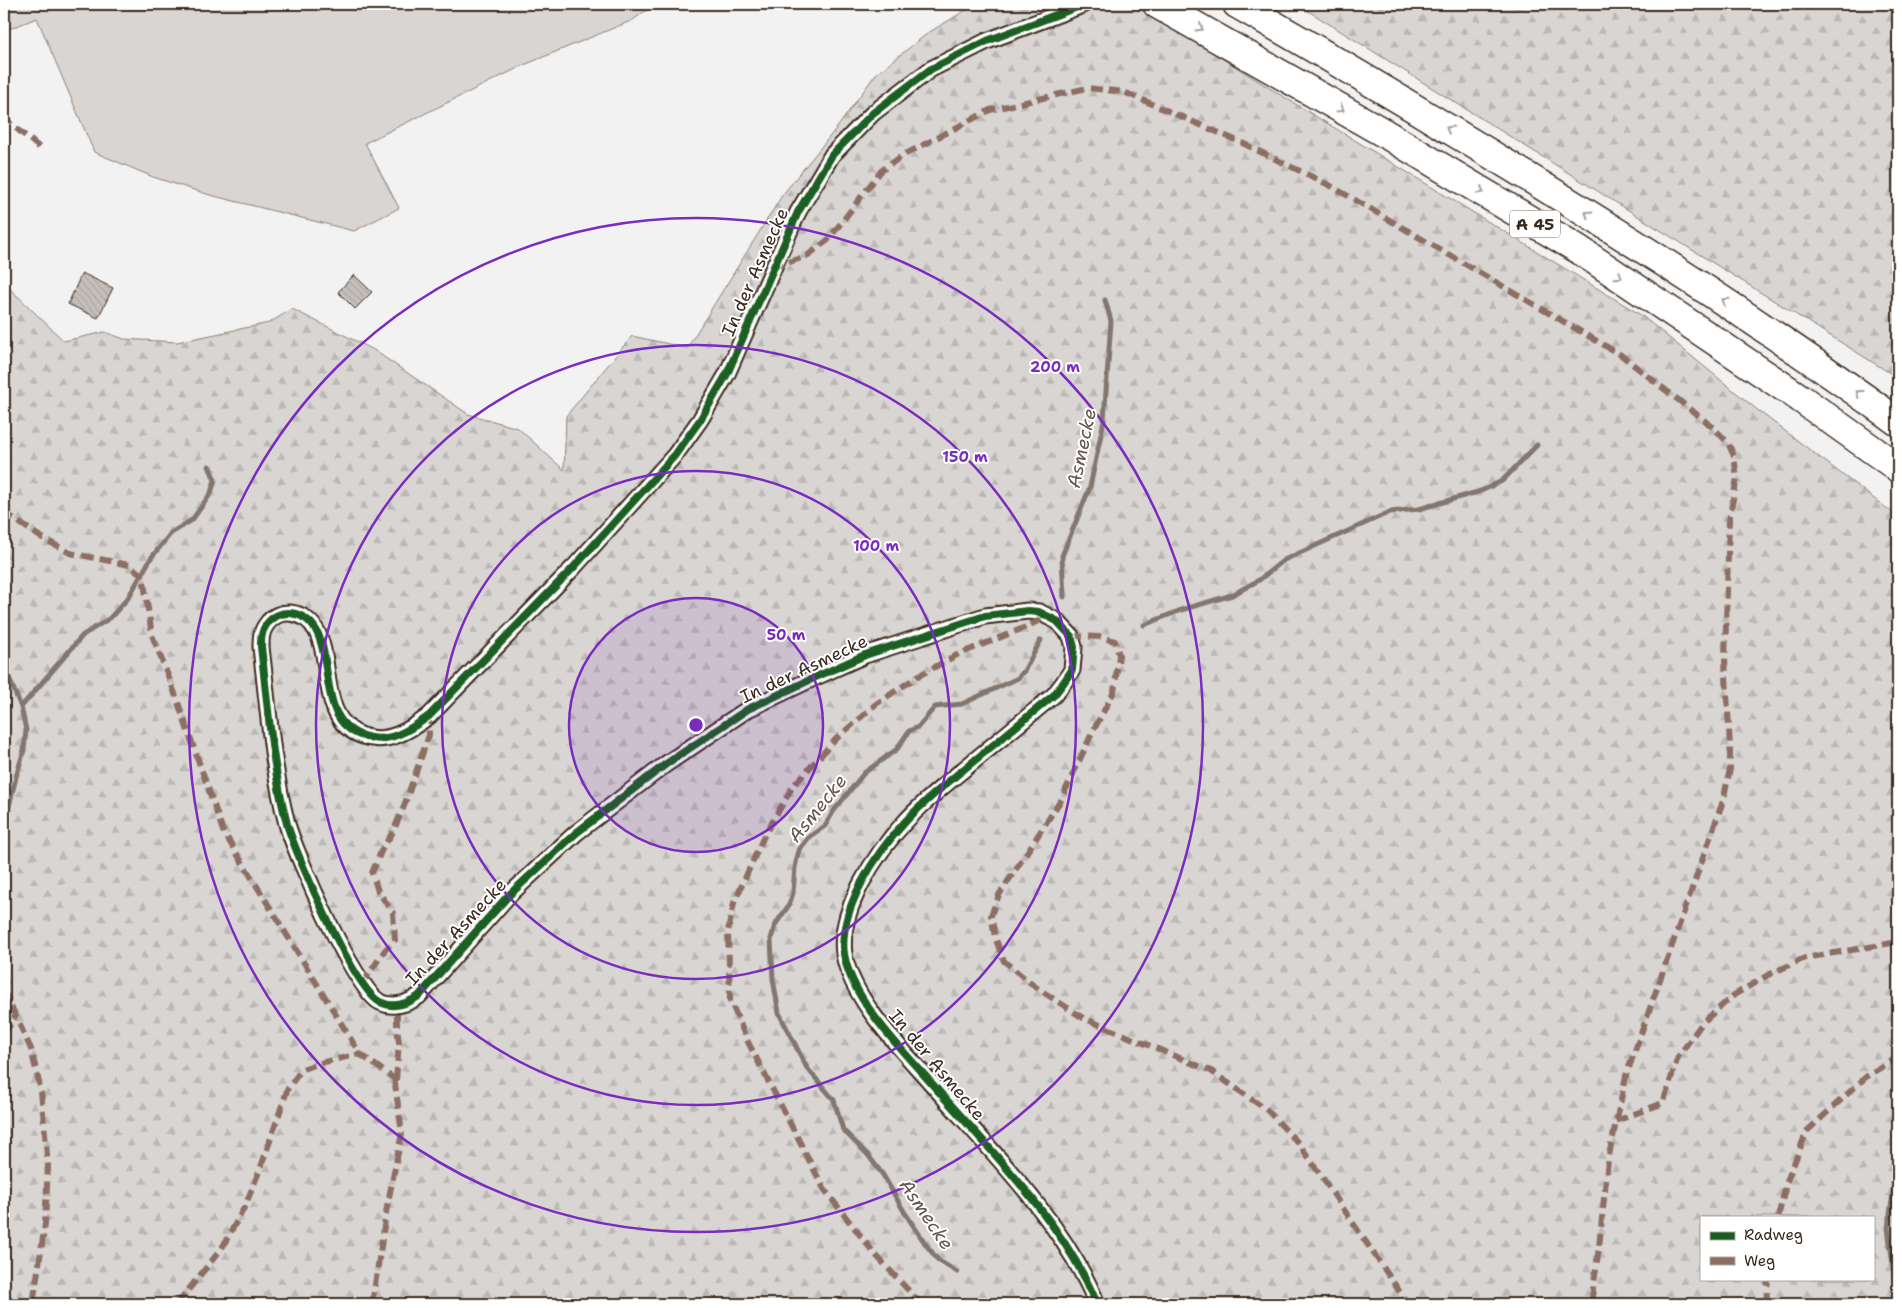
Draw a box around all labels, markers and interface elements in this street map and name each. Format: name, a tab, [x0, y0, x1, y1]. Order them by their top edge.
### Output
one-way arrow	[1194, 22, 1203, 32]
one-way arrow	[1335, 102, 1344, 112]
one-way arrow	[1446, 126, 1455, 136]
one-way arrow	[1475, 184, 1484, 194]
street label: In der Asmecke	[716, 204, 794, 340]
road number: A 45	[1510, 210, 1560, 238]
one-way arrow	[1585, 210, 1594, 220]
one-way arrow	[1614, 270, 1623, 280]
one-way arrow	[1721, 298, 1731, 307]
text: 200 m	[1030, 357, 1080, 377]
one-way arrow	[1856, 391, 1865, 399]
water label: Asmecke	[1061, 406, 1102, 490]
text: 150 m	[942, 447, 988, 467]
text: 100 m	[853, 536, 899, 556]
text: 50 m	[767, 625, 806, 645]
street label: In der Asmecke	[736, 629, 872, 709]
centre of rings	[687, 716, 705, 734]
water label: Asmecke	[782, 769, 853, 848]
street label: In der Asmecke	[400, 873, 512, 991]
street label: In der Asmecke	[883, 1004, 991, 1126]
water label: Asmecke	[894, 1174, 960, 1255]
legend	[1700, 1216, 1874, 1280]
text: Radweg	[1744, 1225, 1803, 1245]
text: Weg	[1744, 1251, 1775, 1271]

